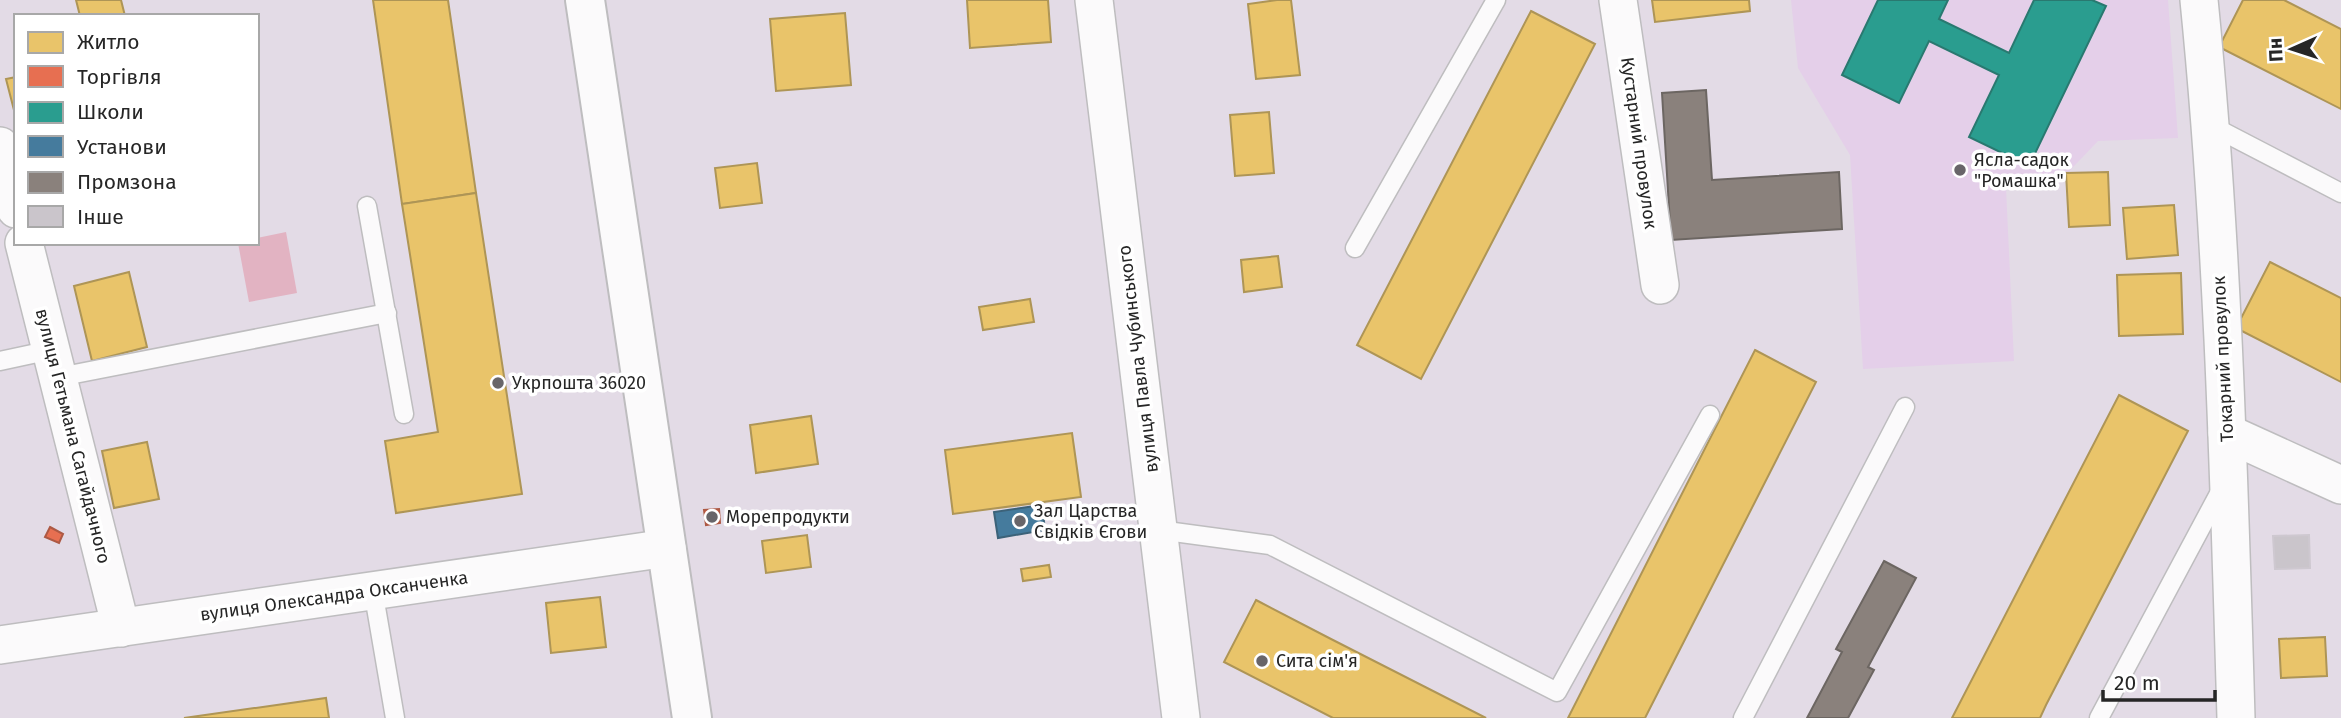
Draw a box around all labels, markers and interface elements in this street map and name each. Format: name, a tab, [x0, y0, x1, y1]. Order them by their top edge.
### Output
legend	[14, 14, 259, 245]
north arrow	[2257, 14, 2327, 84]
text: Житло	[77, 29, 140, 55]
text: Пн	[2263, 37, 2288, 62]
street label: Кустарний провулок	[1616, 56, 1662, 231]
text: Торгівля	[77, 64, 162, 90]
text: Школи	[77, 99, 144, 125]
text: Установи	[77, 134, 167, 160]
place label: Ясла-садок "Ромашка"	[1974, 149, 2069, 192]
marker: Ясла-садок "Ромашка"	[1952, 162, 1968, 178]
text: Промзона	[77, 169, 177, 195]
text: Інше	[77, 204, 124, 230]
street label: вулиця Павла Чубинського	[1113, 244, 1163, 474]
street label: Токарний провулок	[2208, 275, 2238, 442]
street label: вулиця Гетьмана Сагайдачного	[31, 306, 115, 566]
place label: Укрпошта 36020	[512, 372, 646, 394]
marker: Укрпошта 36020	[490, 375, 506, 391]
place label: Зал Царства Cвідків Єгови	[1034, 500, 1147, 543]
place label: Морепродукти	[726, 506, 850, 528]
marker: Морепродукти	[704, 509, 720, 525]
marker: Зал Царства Cвідків Єгови	[1012, 513, 1028, 529]
street label: вулиця Олександра Оксанченка	[199, 566, 469, 626]
place label: Сита сім'я	[1276, 650, 1358, 672]
marker: Сита сім'я	[1254, 653, 1270, 669]
scale bar	[2103, 658, 2215, 702]
text: 20 m	[2114, 670, 2160, 696]

